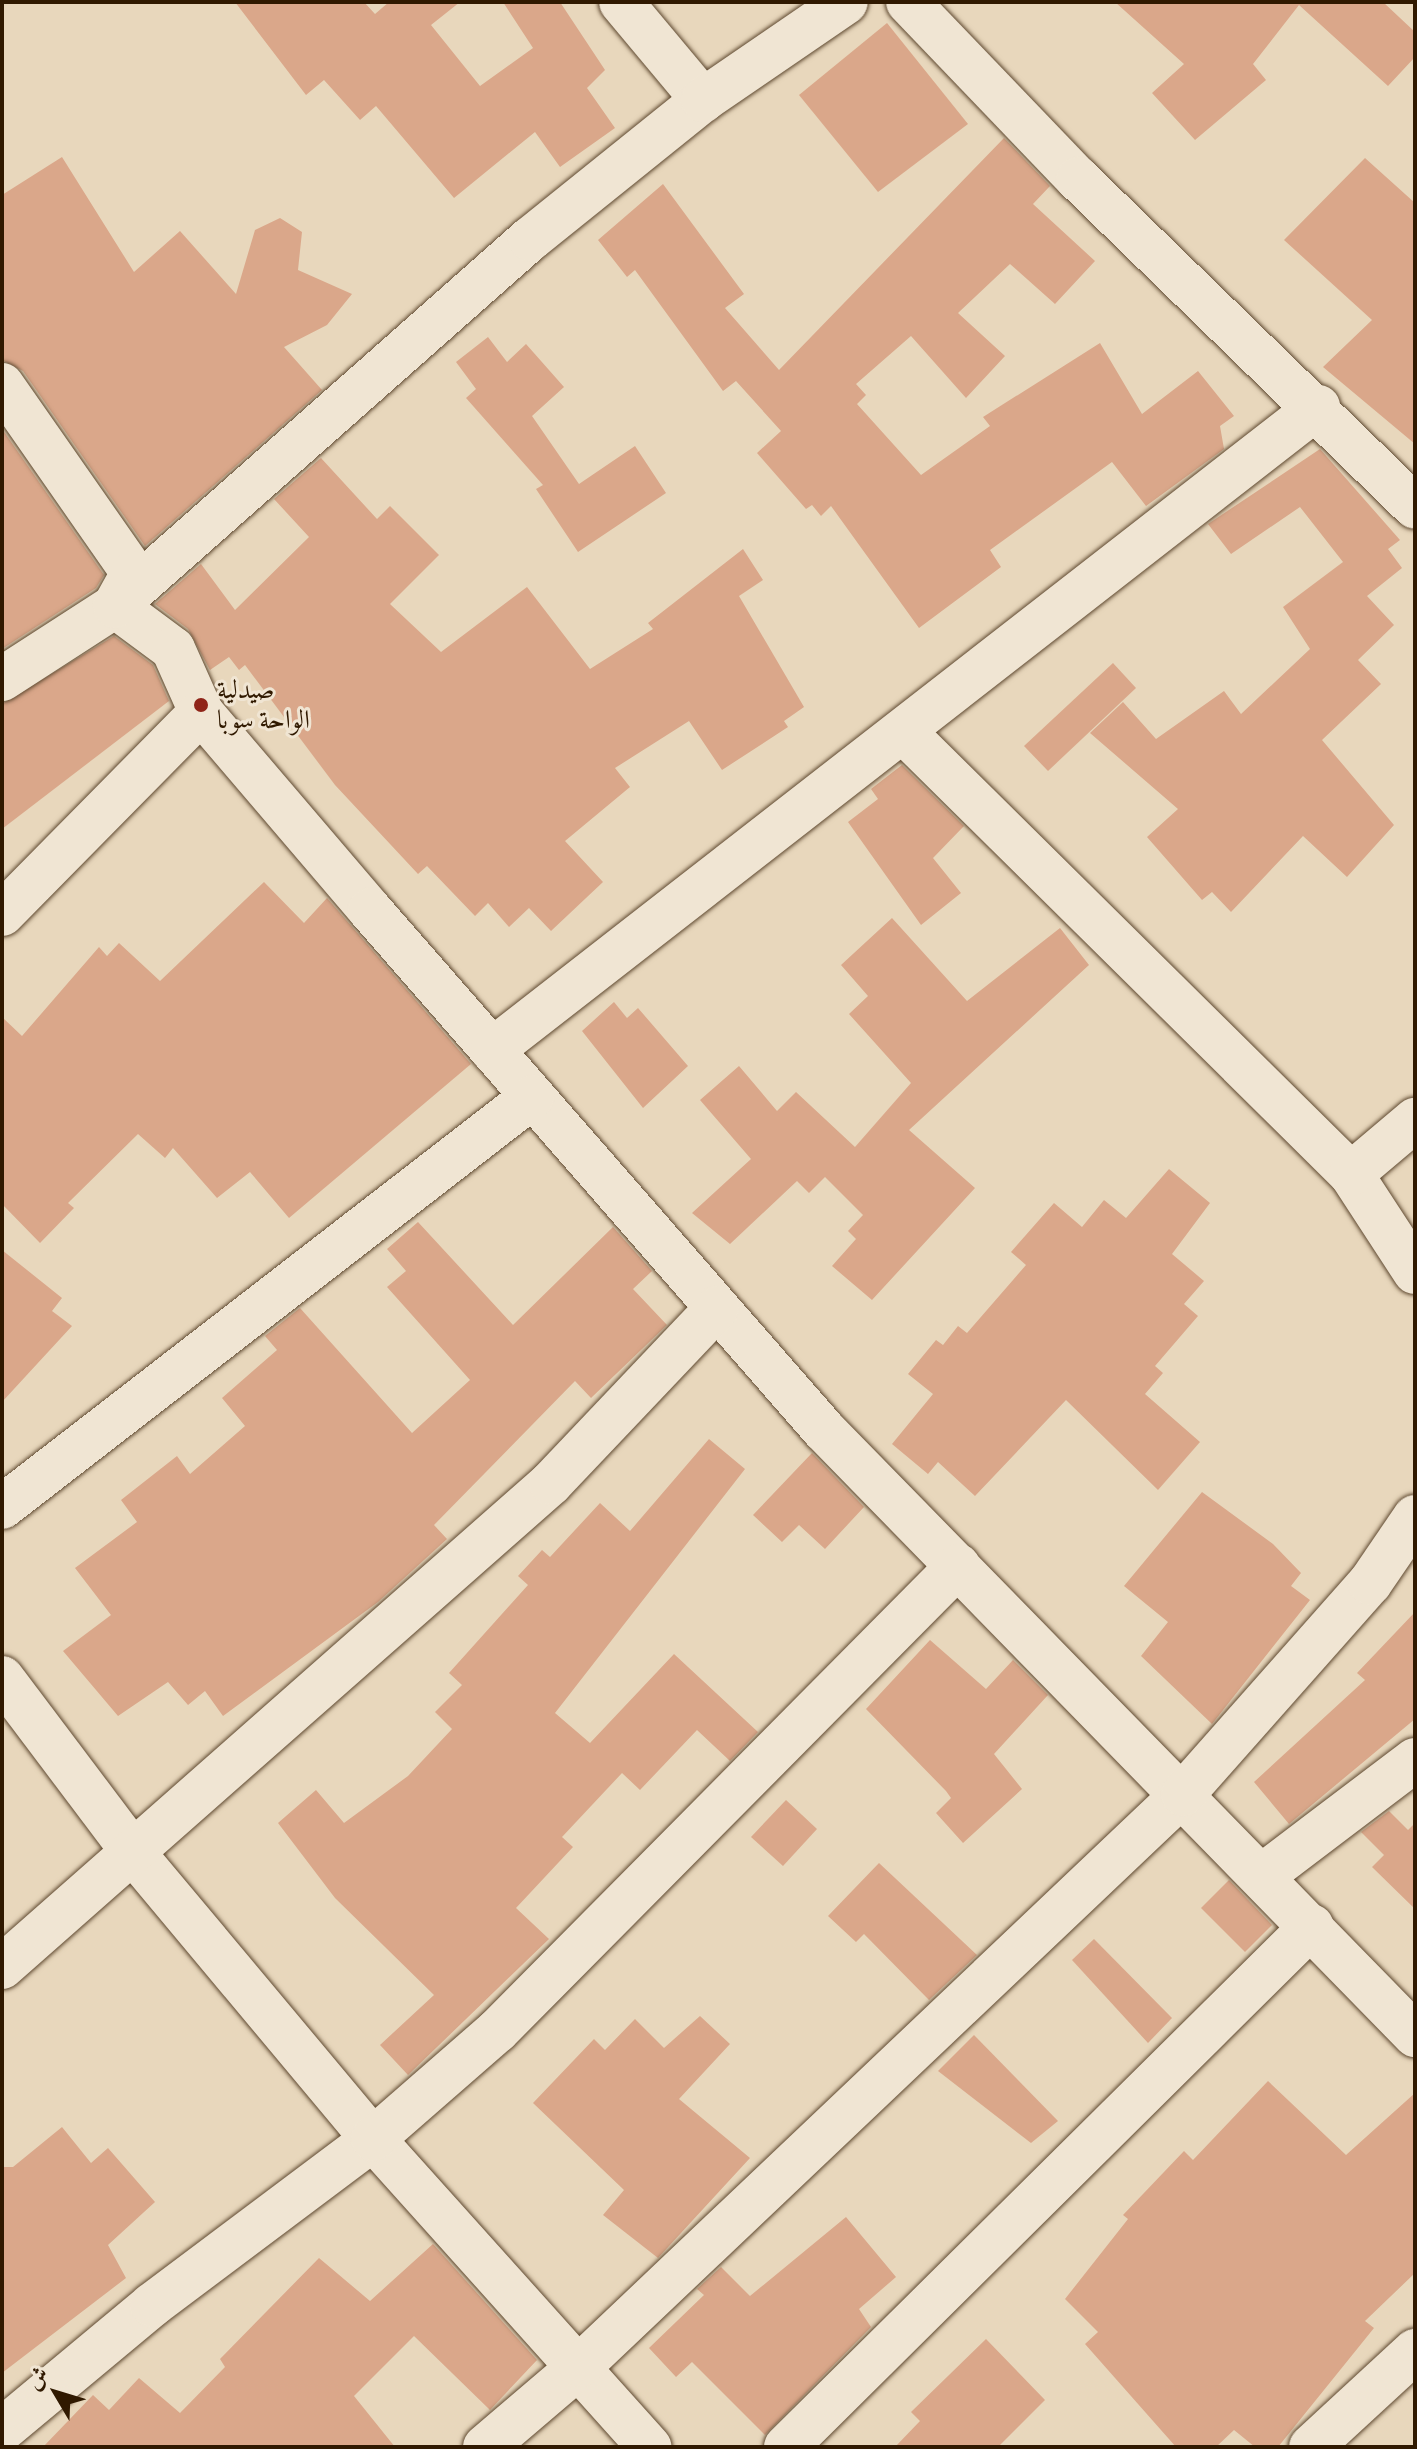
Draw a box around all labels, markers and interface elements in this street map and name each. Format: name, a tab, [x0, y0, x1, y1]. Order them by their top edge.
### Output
place label: صيدلية الواحة سوبا	[217, 674, 310, 736]
marker: صيدلية الواحة سوبا	[192, 696, 210, 714]
north arrow	[16, 2353, 96, 2433]
text: ش	[20, 2362, 54, 2395]

